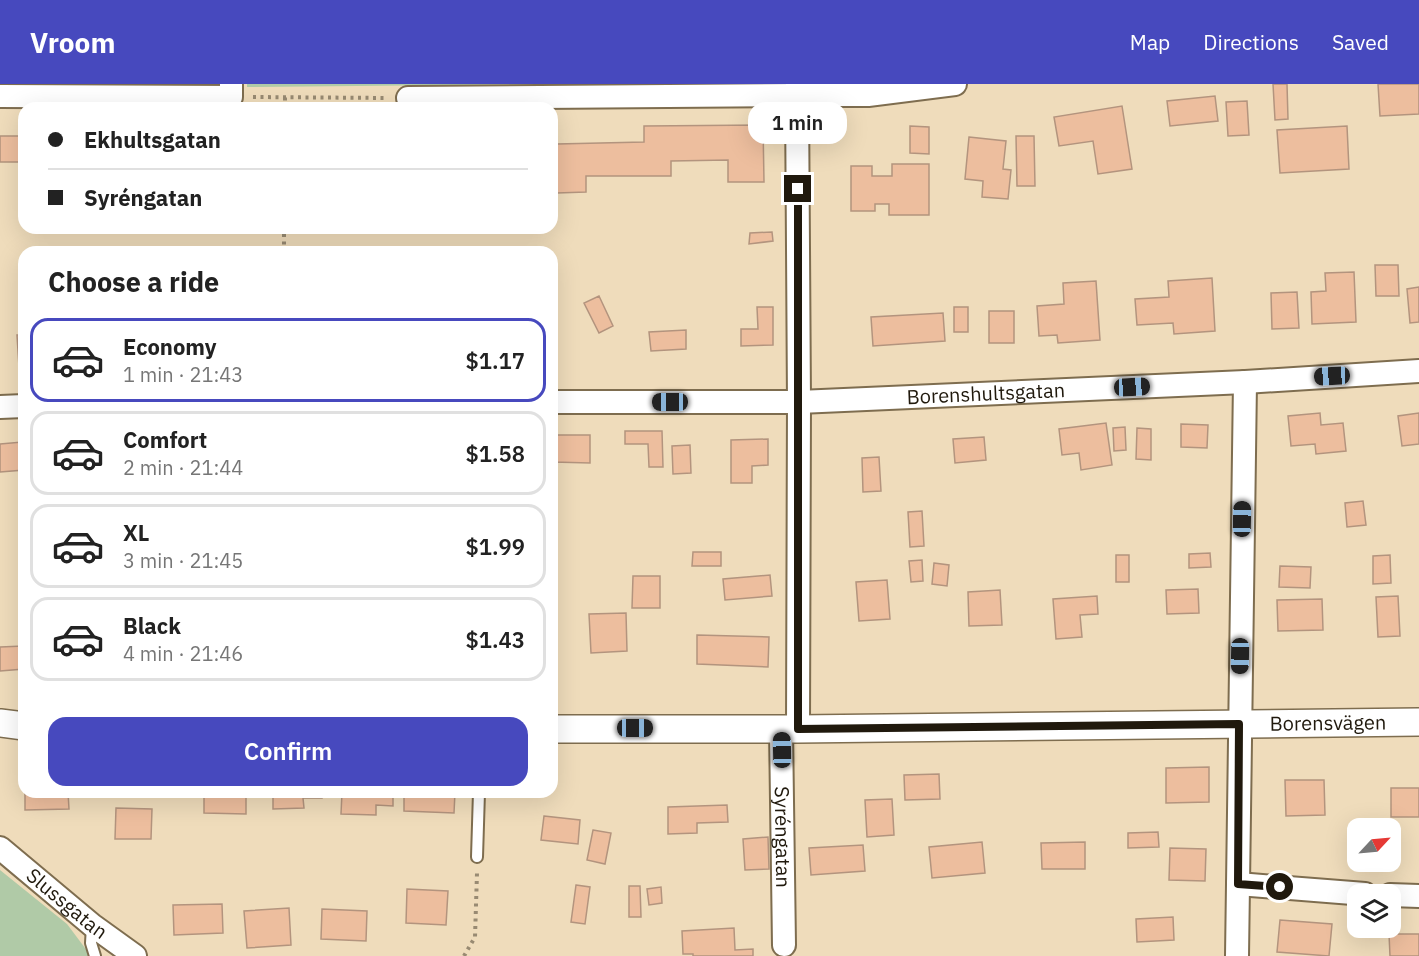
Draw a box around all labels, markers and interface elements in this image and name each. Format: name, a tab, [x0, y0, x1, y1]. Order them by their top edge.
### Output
text: Vroom	[30, 24, 115, 61]
text: Map	[1130, 28, 1170, 56]
text: Directions	[1203, 28, 1299, 56]
text: Saved	[1332, 28, 1389, 56]
callout: 1 min	[748, 102, 848, 144]
text: 1 min	[772, 109, 823, 136]
text: Ekhultsgatan	[84, 125, 221, 154]
route end	[784, 175, 811, 202]
text: Syréngatan	[84, 183, 202, 212]
text: Choose a ride	[48, 264, 219, 299]
text: Economy	[123, 332, 217, 361]
icon: car	[51, 333, 105, 387]
text: $1.17	[466, 346, 525, 375]
text: 1 min · 21:43	[123, 361, 243, 388]
car	[1314, 366, 1350, 386]
street label: Borenshultsgatan	[906, 376, 1066, 410]
car	[1114, 377, 1150, 397]
car	[652, 393, 688, 411]
text: Comfort	[123, 425, 207, 454]
icon: car	[51, 426, 105, 480]
text: $1.58	[466, 439, 525, 468]
text: 2 min · 21:44	[123, 454, 243, 481]
car	[1233, 501, 1251, 537]
text: XL	[123, 518, 149, 547]
icon: car	[51, 519, 105, 573]
text: $1.99	[466, 532, 525, 561]
text: 3 min · 21:45	[123, 547, 243, 574]
text: Black	[123, 611, 181, 640]
icon: car	[51, 612, 105, 666]
text: $1.43	[466, 625, 525, 654]
car	[1231, 638, 1249, 674]
text: 4 min · 21:46	[123, 640, 243, 667]
street label: Borensvägen	[1270, 708, 1386, 737]
button: Confirm	[48, 717, 528, 786]
car	[617, 719, 653, 737]
car	[773, 732, 791, 768]
street label: Syréngatan	[769, 786, 797, 888]
north arrow	[1347, 818, 1401, 872]
map controls	[1347, 818, 1401, 938]
street label: Slussgatan	[21, 862, 113, 945]
route start	[1266, 873, 1293, 900]
button: layers	[1347, 884, 1401, 938]

